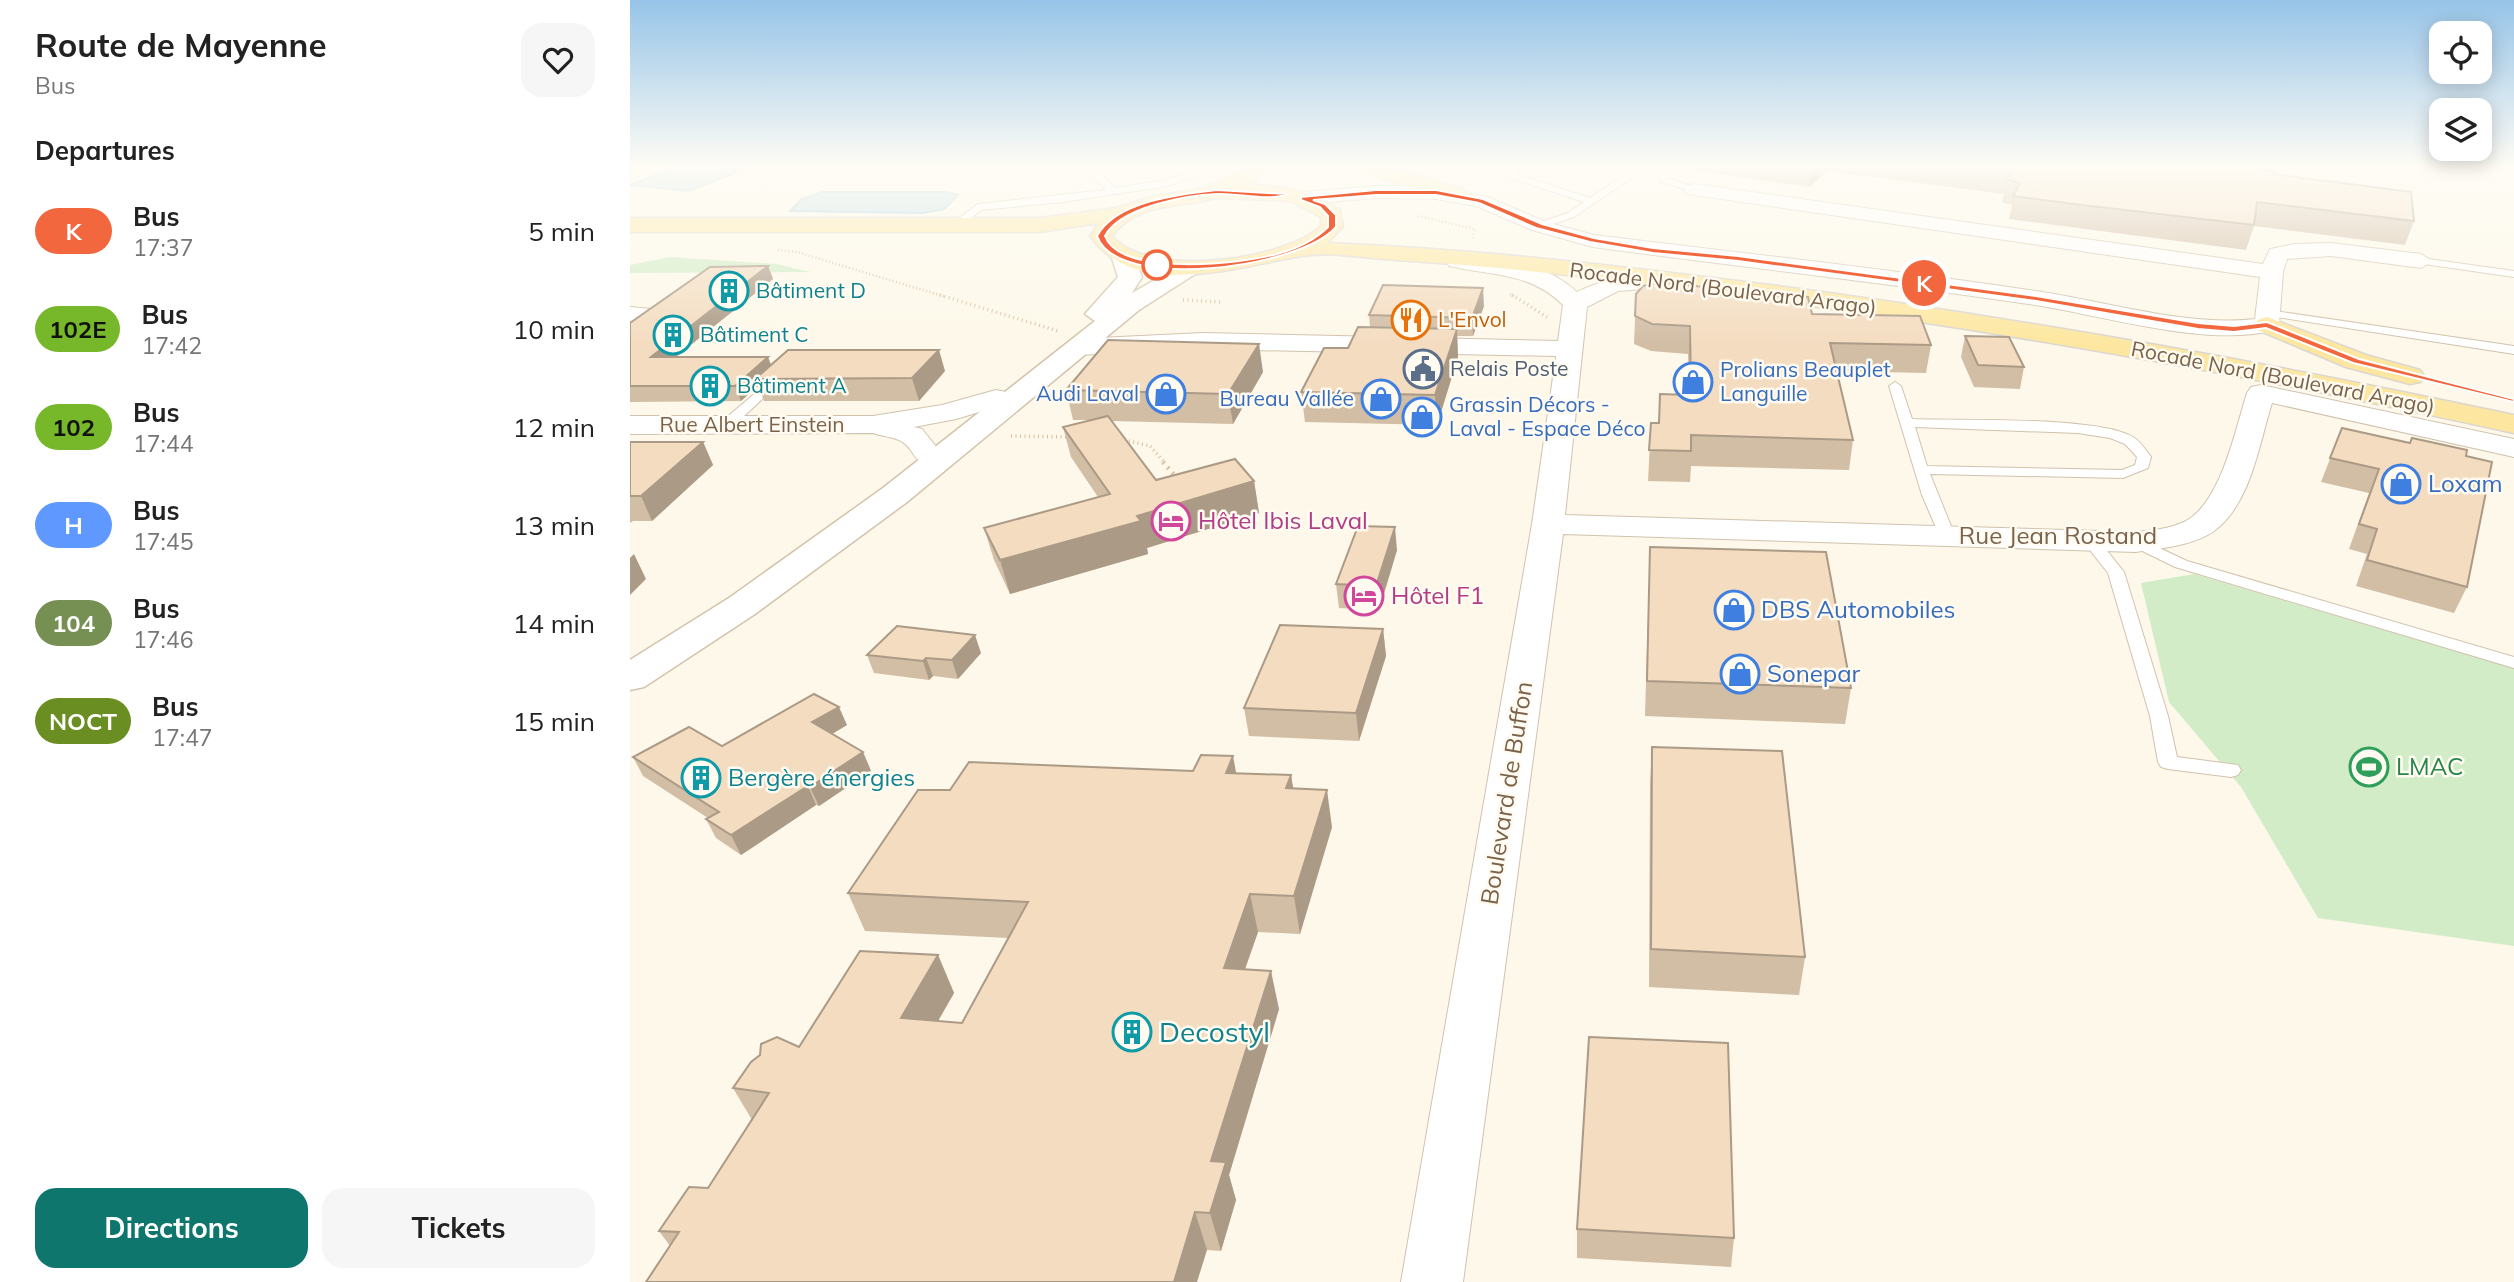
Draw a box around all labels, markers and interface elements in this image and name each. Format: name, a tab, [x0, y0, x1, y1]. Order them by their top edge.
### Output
map controls	[2429, 21, 2492, 161]
button: locate	[2429, 21, 2492, 84]
button: heart	[521, 23, 595, 97]
text: Route de Mayenne	[35, 24, 327, 65]
text: Bus	[35, 71, 75, 100]
button: layers	[2429, 98, 2492, 161]
text: Departures	[35, 134, 175, 167]
text: Bus	[133, 200, 179, 233]
text: 5 min	[528, 215, 595, 248]
text: K	[66, 216, 81, 246]
text: 17:37	[133, 233, 193, 262]
unlabelled marker	[1142, 250, 1172, 280]
street label: Rocade Nord (Boulevard Arago)	[1568, 256, 1878, 320]
line badge: K	[1901, 260, 1947, 306]
text: K	[1916, 268, 1932, 298]
building icon: Bâtiment D	[708, 270, 750, 312]
place label: Bâtiment D	[756, 277, 866, 303]
text: Bus	[141, 298, 188, 331]
restaurant icon: L'Envol	[1390, 299, 1432, 341]
place label: L'Envol	[1438, 306, 1507, 332]
text: 10 min	[513, 313, 595, 346]
text: 102E	[49, 314, 106, 344]
building icon: Bâtiment C	[652, 314, 694, 356]
place label: Bâtiment C	[700, 321, 809, 347]
text: 17:42	[141, 331, 202, 360]
street label: Rocade Nord (Boulevard Arago)	[2129, 335, 2437, 419]
public building icon: Relais Poste	[1402, 348, 1444, 390]
place label: Relais Poste	[1450, 355, 1568, 381]
place label: Prolians Beauplet Languille	[1720, 356, 1891, 406]
shop icon: Prolians Beauplet Languille	[1672, 361, 1714, 403]
building icon: Bâtiment A	[689, 365, 731, 407]
place label: Bâtiment A	[737, 372, 847, 398]
shop icon: Audi Laval	[1145, 373, 1187, 415]
shop icon: Bureau Vallée	[1360, 378, 1402, 420]
place label: Audi Laval	[1036, 380, 1139, 406]
place label: Bureau Vallée	[1220, 385, 1354, 411]
place label: Grassin Décors - Laval - Espace Déco	[1449, 391, 1646, 441]
text: Bus	[133, 396, 179, 429]
shop icon: Grassin Décors - Laval - Espace Déco	[1401, 396, 1443, 438]
text: 12 min	[513, 411, 595, 444]
street label: Rue Albert Einstein	[660, 411, 844, 437]
text: 102	[52, 412, 95, 442]
text: 17:44	[133, 429, 193, 458]
shop icon: Loxam	[2380, 463, 2422, 505]
place label: Loxam	[2428, 468, 2503, 498]
text: Bus	[133, 494, 179, 527]
hotel icon: Hôtel Ibis Laval	[1150, 500, 1192, 542]
place label: Hôtel Ibis Laval	[1198, 505, 1368, 535]
text: 13 min	[513, 509, 595, 542]
text: H	[64, 510, 83, 540]
street label: Rue Jean Rostand	[1959, 520, 2157, 550]
text: 17:45	[133, 527, 193, 556]
hotel icon: Hôtel F1	[1343, 575, 1385, 617]
place label: Hôtel F1	[1391, 580, 1484, 610]
shop icon: DBS Automobiles	[1713, 589, 1755, 631]
text: Bus	[133, 592, 179, 625]
place label: DBS Automobiles	[1761, 594, 1956, 624]
text: 14 min	[513, 607, 595, 640]
text: 104	[52, 608, 95, 638]
text: 17:46	[133, 625, 193, 654]
shop icon: Sonepar	[1719, 653, 1761, 695]
place label: Sonepar	[1767, 658, 1861, 688]
street label: Boulevard de Buffon	[1474, 679, 1538, 907]
text: Bus	[152, 690, 199, 723]
text: 15 min	[513, 705, 595, 738]
text: NOCT	[49, 706, 117, 736]
text: 17:47	[152, 723, 213, 752]
sports icon: LMAC	[2348, 746, 2390, 788]
place label: LMAC	[2396, 751, 2463, 781]
building icon: Bergère énergies	[680, 757, 722, 799]
place label: Bergère énergies	[728, 762, 915, 792]
building icon: Decostyl	[1111, 1011, 1153, 1053]
place label: Decostyl	[1159, 1014, 1270, 1049]
button: Directions	[35, 1188, 308, 1268]
button: Tickets	[322, 1188, 595, 1268]

